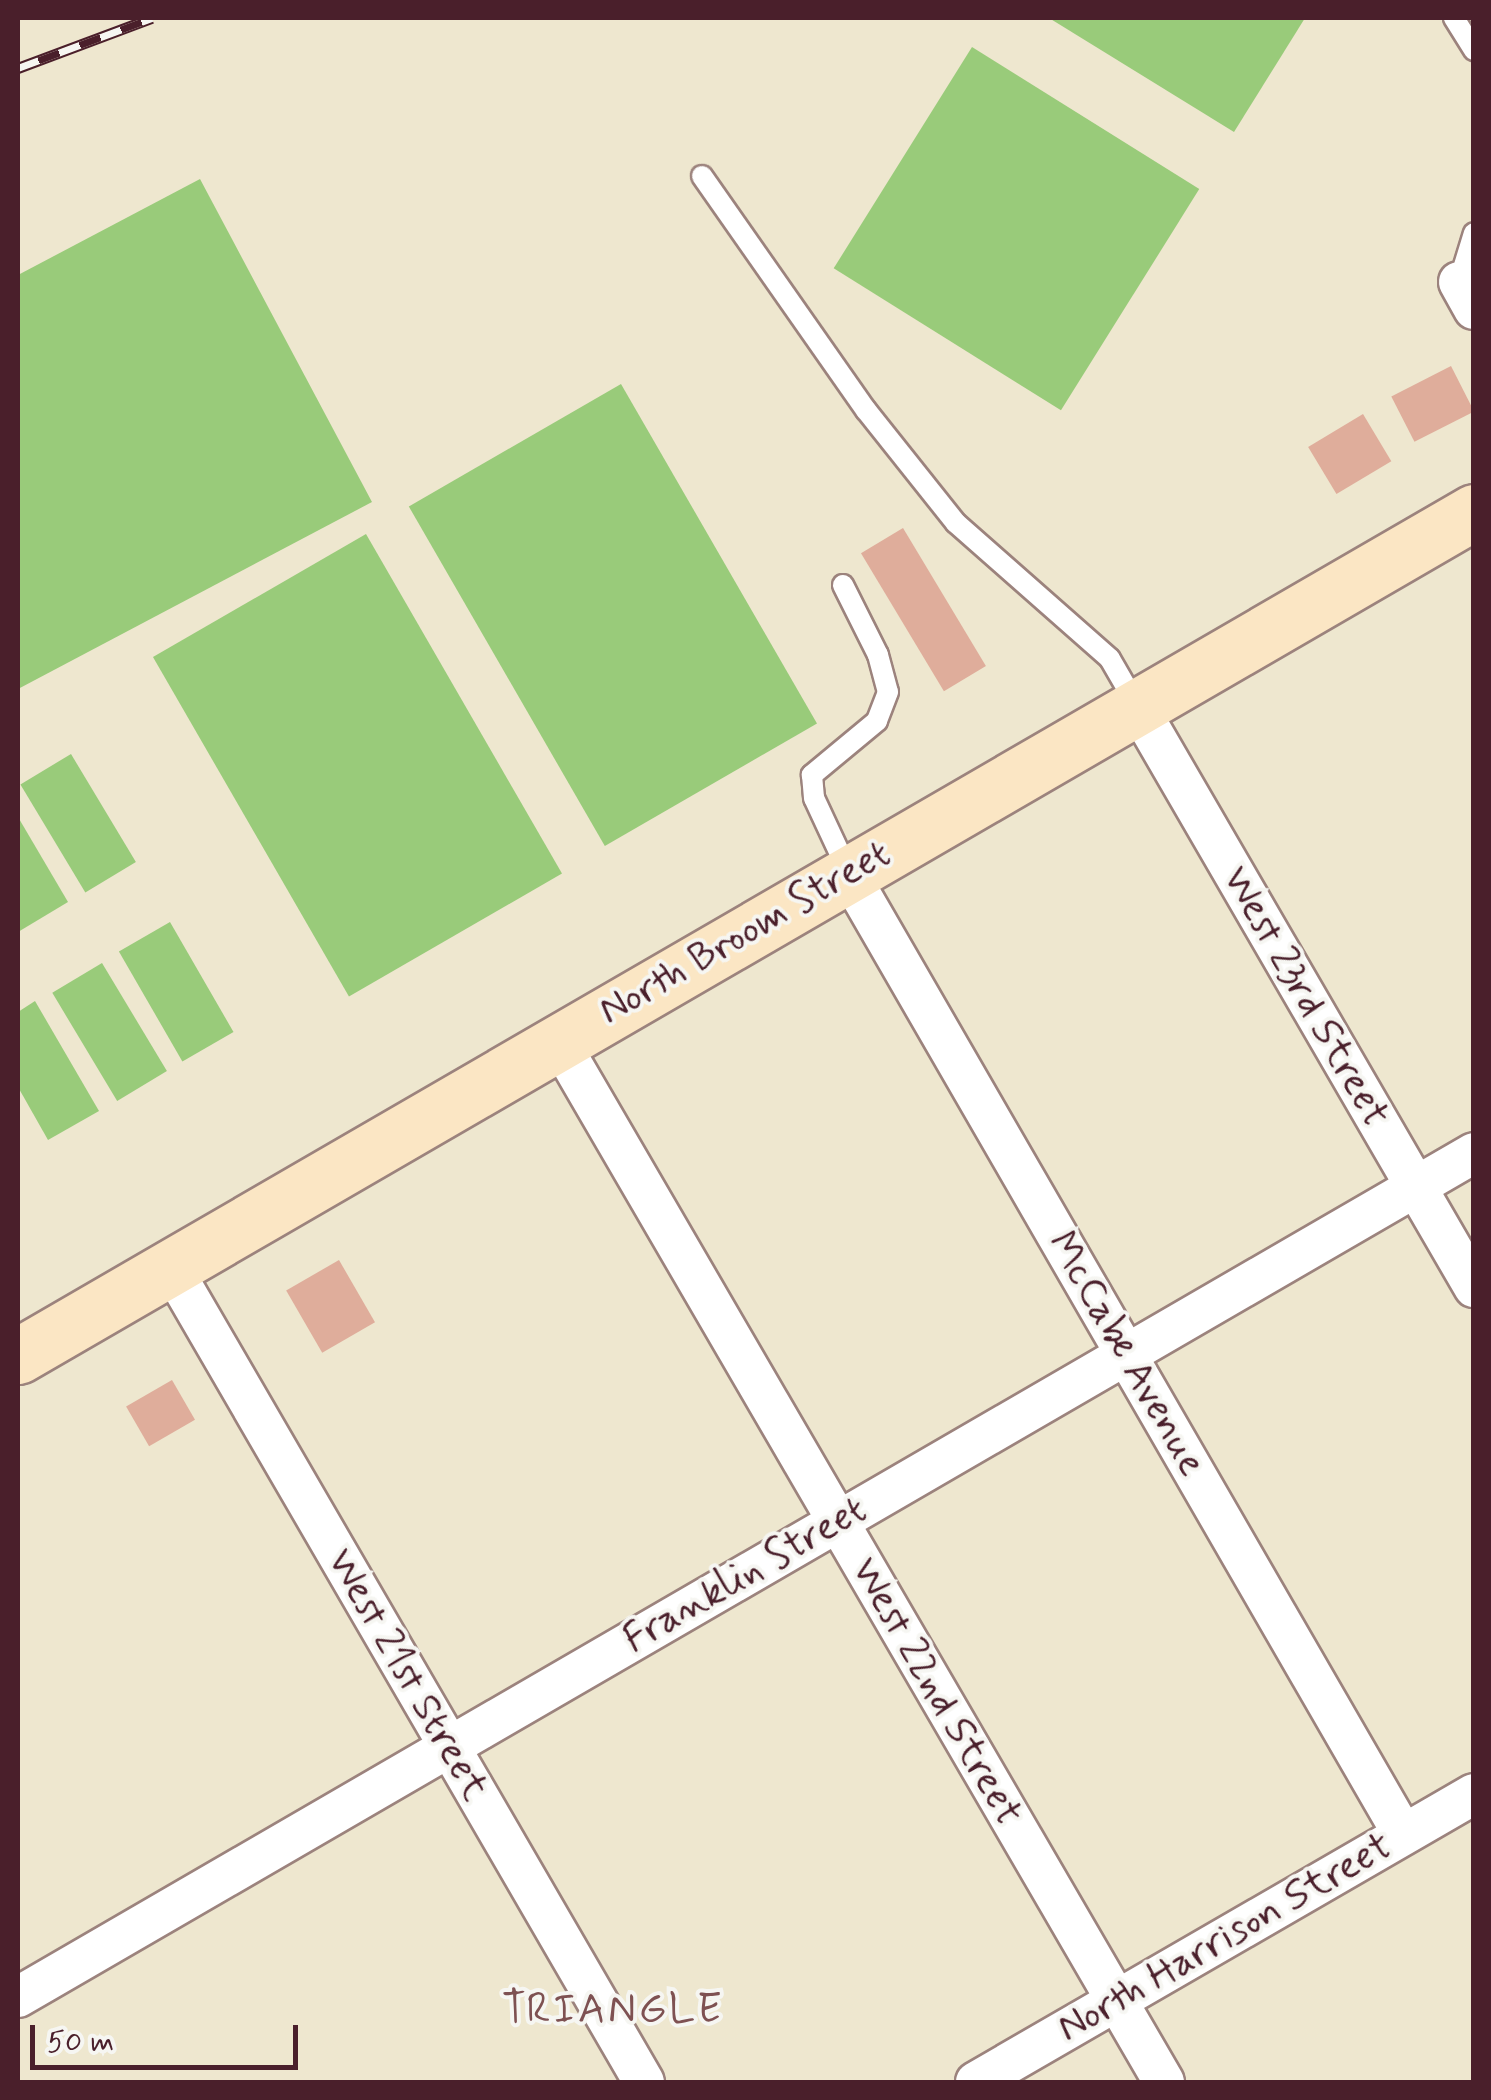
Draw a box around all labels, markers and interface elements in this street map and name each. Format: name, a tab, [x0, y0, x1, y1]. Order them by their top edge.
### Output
street label: North Broom Street	[588, 828, 902, 1038]
street label: West 23rd Street	[1212, 859, 1398, 1135]
street label: McCabe Avenue	[1037, 1223, 1215, 1485]
street label: Franklin Street	[612, 1485, 878, 1665]
street label: West 21st Street	[316, 1541, 498, 1809]
street label: West 22nd Street	[840, 1550, 1032, 1834]
street label: North Harrison Street	[1050, 1823, 1400, 2053]
district label: TRIANGLE	[504, 1986, 722, 2036]
scale bar	[35, 2005, 302, 2067]
text: 50 m	[47, 2023, 114, 2062]

